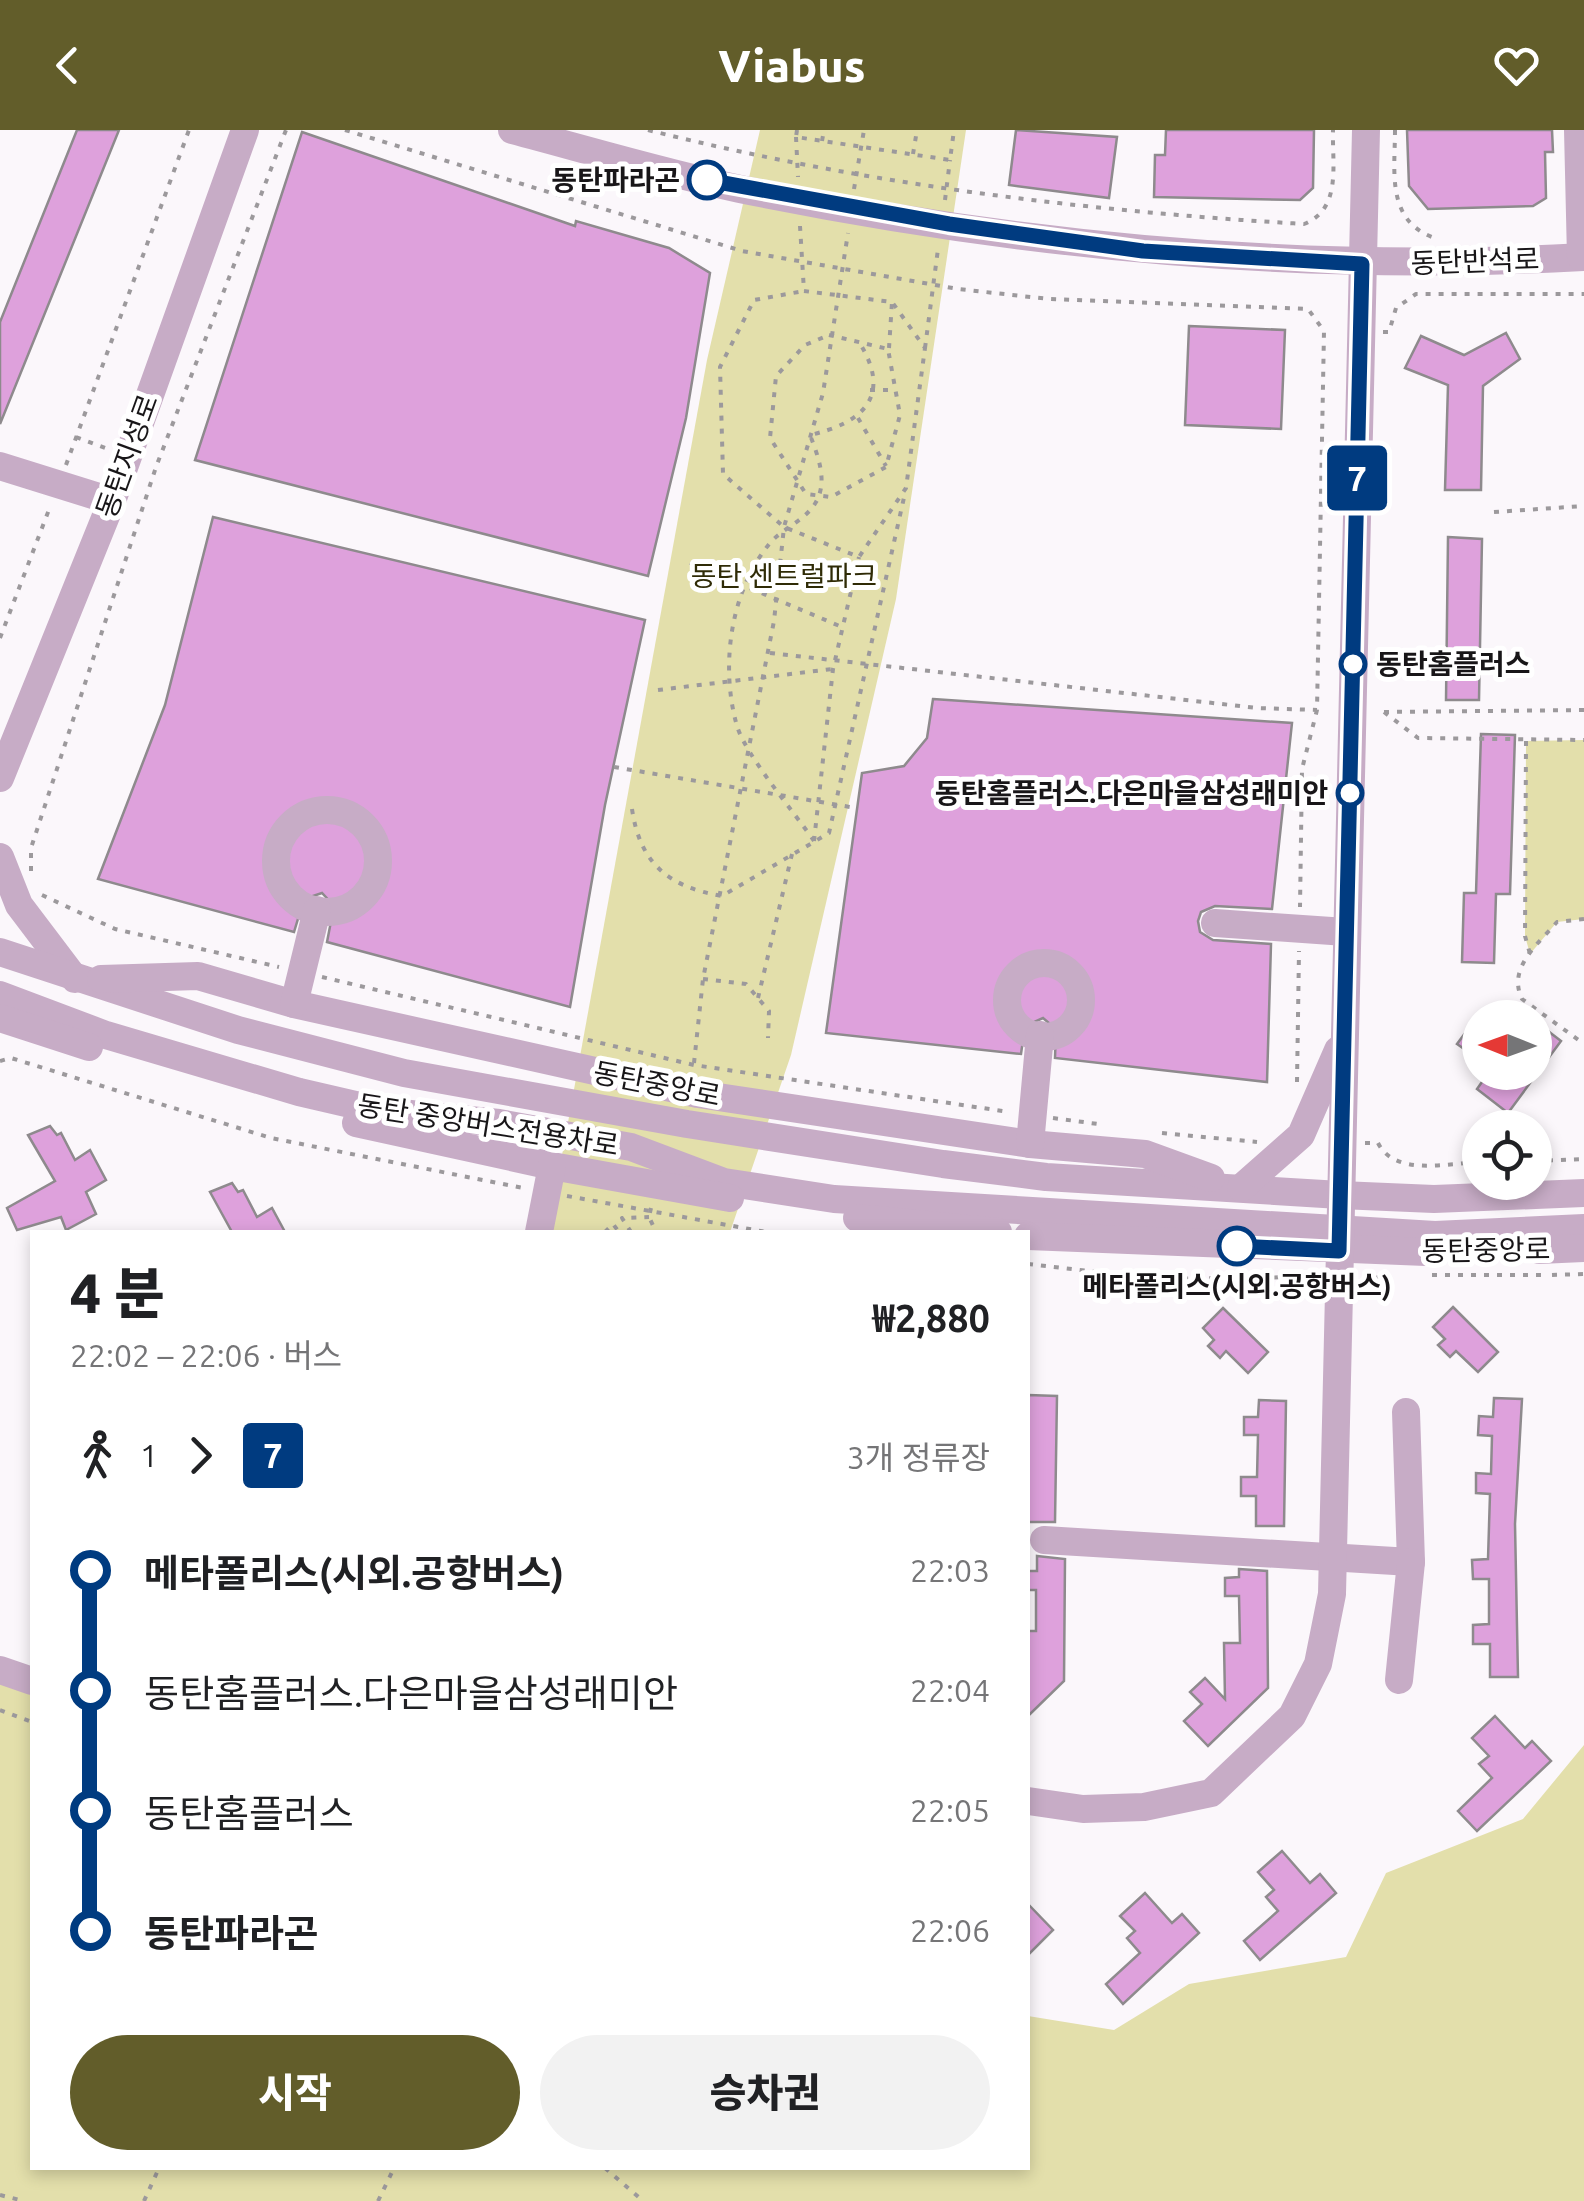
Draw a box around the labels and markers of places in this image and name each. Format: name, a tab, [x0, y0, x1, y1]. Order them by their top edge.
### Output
marker: 동탄파라곤	[688, 161, 726, 199]
place label: 동탄파라곤	[551, 164, 680, 195]
place label: 동탄홈플러스	[1376, 648, 1531, 679]
marker: 동탄홈플러스	[1340, 651, 1366, 677]
place label: 동탄홈플러스.다은마을삼성래미안	[935, 777, 1328, 808]
marker: 동탄홈플러스.다은마을삼성래미안	[1337, 780, 1363, 806]
marker: 메타폴리스(시외.공항버스)	[1218, 1227, 1256, 1265]
place label: 메타폴리스(시외.공항버스)	[1082, 1270, 1392, 1302]

